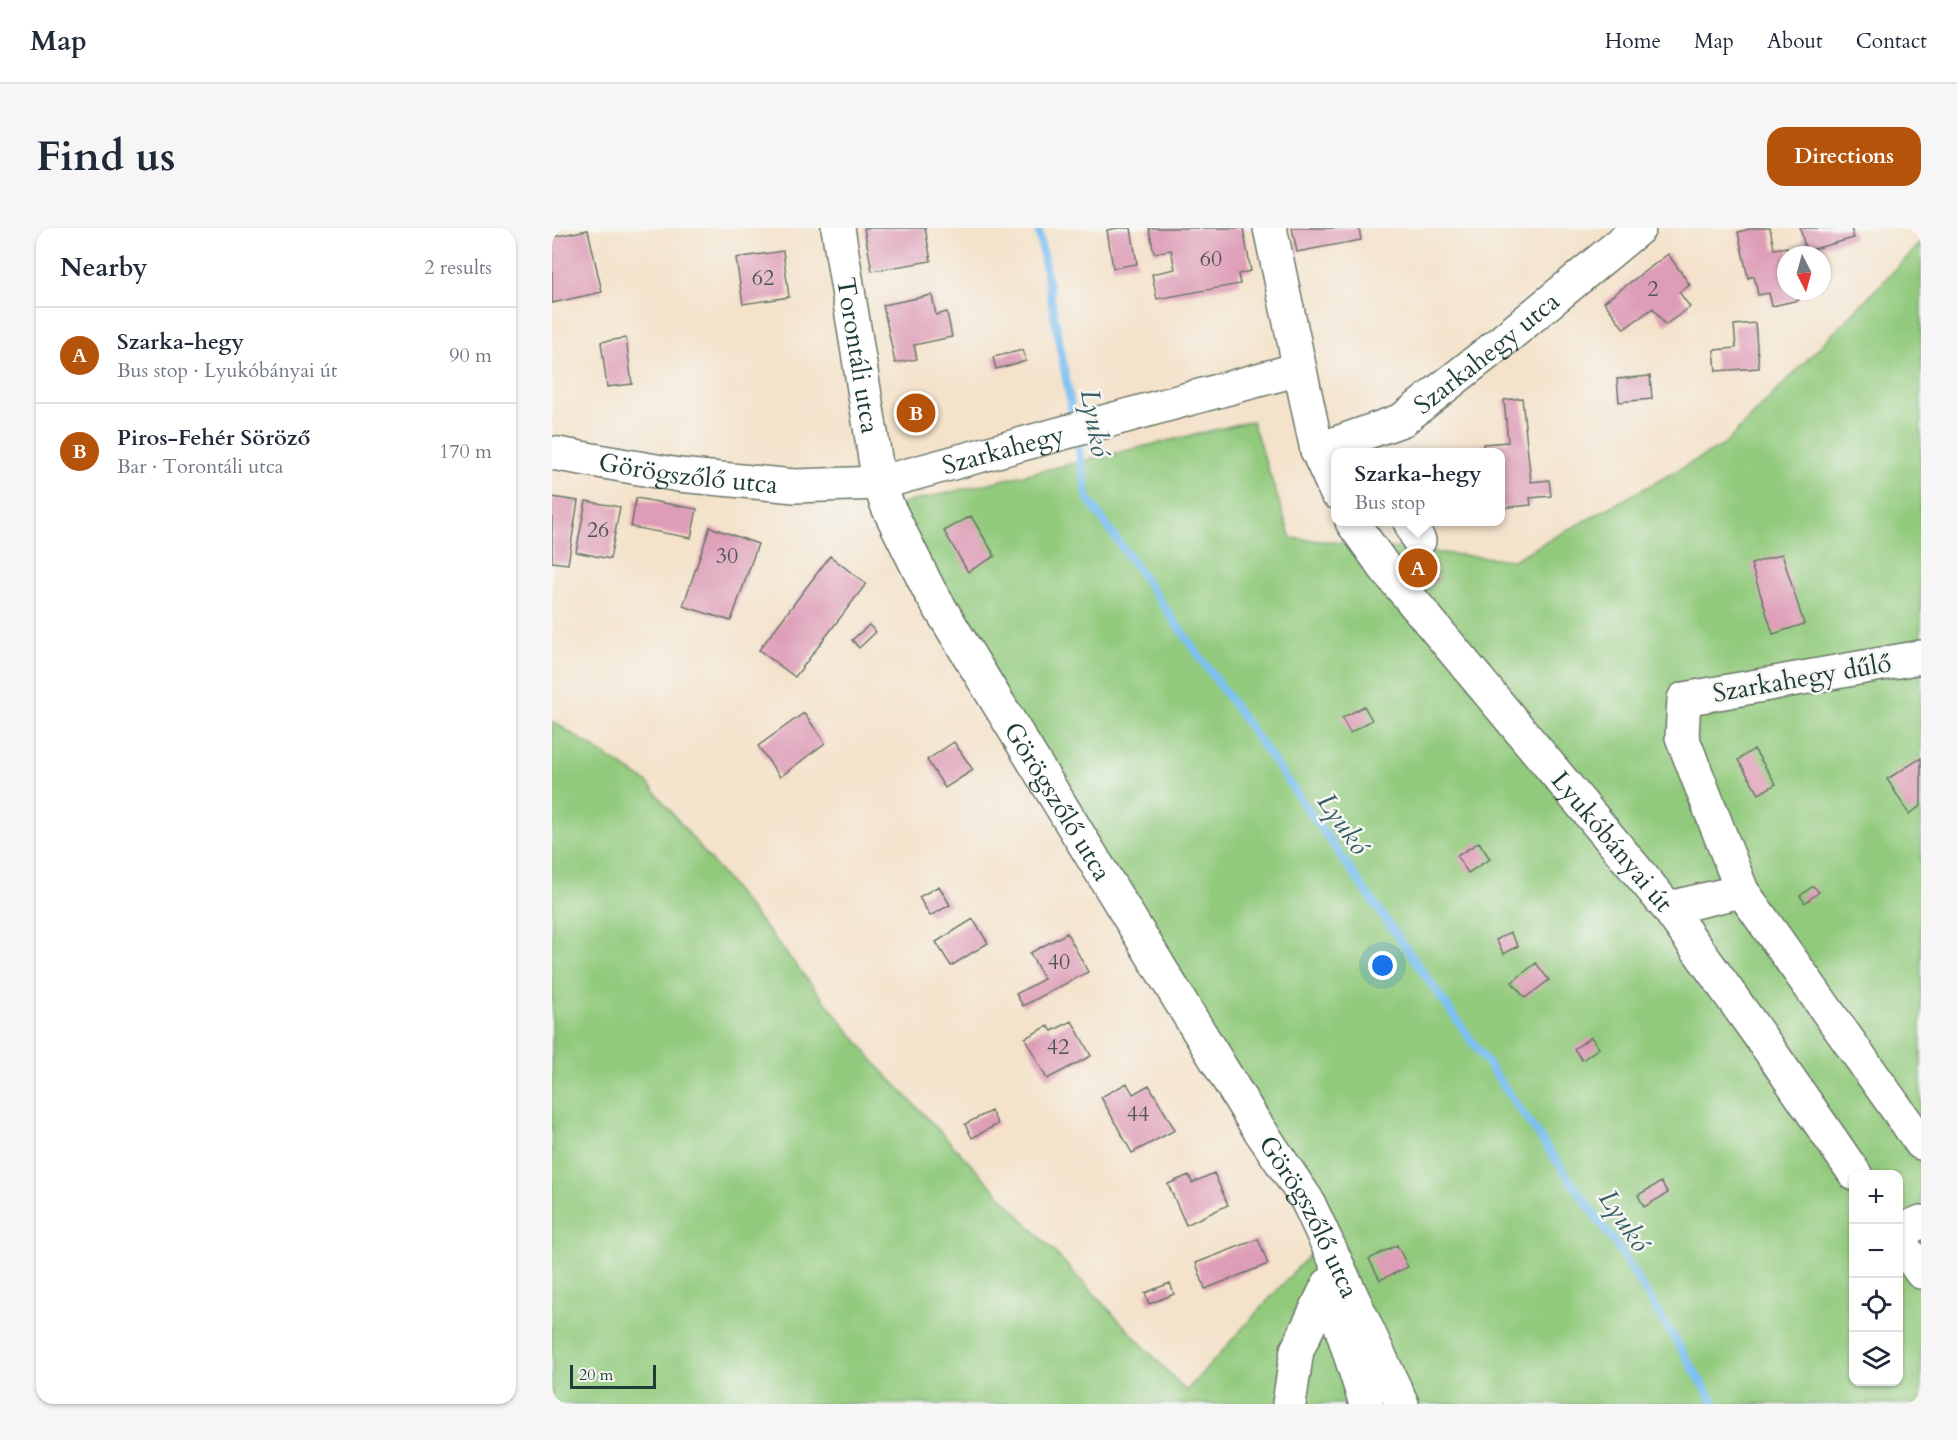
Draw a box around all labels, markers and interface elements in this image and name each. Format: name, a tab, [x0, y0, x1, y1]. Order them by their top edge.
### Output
text: Map	[30, 22, 87, 60]
text: Home	[1605, 27, 1661, 56]
text: Map	[1694, 27, 1734, 56]
text: About	[1767, 27, 1823, 56]
text: Contact	[1856, 27, 1927, 56]
button: Directions	[1767, 127, 1921, 186]
text: Find us	[36, 128, 176, 185]
house number: 60	[1200, 244, 1222, 274]
north arrow	[1777, 246, 1831, 300]
text: Nearby	[60, 250, 148, 285]
text: 2 results	[424, 254, 492, 281]
house number: 62	[752, 263, 774, 293]
house number: 2	[1647, 274, 1659, 304]
street label: Torontáli utca	[829, 275, 888, 436]
street label: Szarkahegy utca	[1406, 284, 1567, 422]
text: Szarka-hegy	[117, 327, 244, 357]
text: A	[72, 342, 87, 369]
text: 90 m	[449, 342, 492, 369]
text: Bus stop · Lyukóbányai út	[117, 357, 337, 384]
water label: Lyukó	[1071, 386, 1119, 461]
pin: B	[896, 390, 936, 435]
street label: Szarkahegy	[938, 416, 1068, 483]
text: Piros-Fehér Söröző	[117, 423, 310, 453]
text: B	[72, 438, 87, 465]
text: 170 m	[439, 438, 492, 465]
street label: Görögszőlő utca	[596, 444, 780, 502]
popup	[1331, 448, 1505, 526]
text: Bar · Torontáli utca	[117, 453, 283, 480]
text: Szarka-hegy	[1355, 459, 1481, 489]
text: Bus stop	[1355, 489, 1426, 516]
house number: 26	[587, 515, 609, 545]
house number: 30	[716, 541, 738, 571]
pin: A	[1398, 546, 1438, 590]
street label: Szarkahegy dűlő	[1710, 645, 1894, 711]
street label: Görögszőlő utca	[996, 715, 1120, 887]
street label: Lyukóbányai út	[1543, 763, 1681, 919]
water label: Lyukó	[1308, 786, 1378, 864]
house number: 40	[1048, 947, 1070, 977]
your location	[1368, 951, 1397, 980]
house number: 42	[1047, 1032, 1069, 1062]
house number: 44	[1127, 1099, 1149, 1129]
street label: Görögszőlő utca	[1251, 1129, 1368, 1304]
map controls	[1849, 1170, 1903, 1386]
button: +	[1849, 1170, 1903, 1224]
water label: Lyukó	[1590, 1182, 1659, 1261]
button: −	[1849, 1224, 1903, 1278]
button: locate	[1849, 1278, 1903, 1332]
button: layers	[1849, 1332, 1903, 1386]
scale bar	[570, 1362, 656, 1390]
text: 20 m	[579, 1364, 613, 1386]

